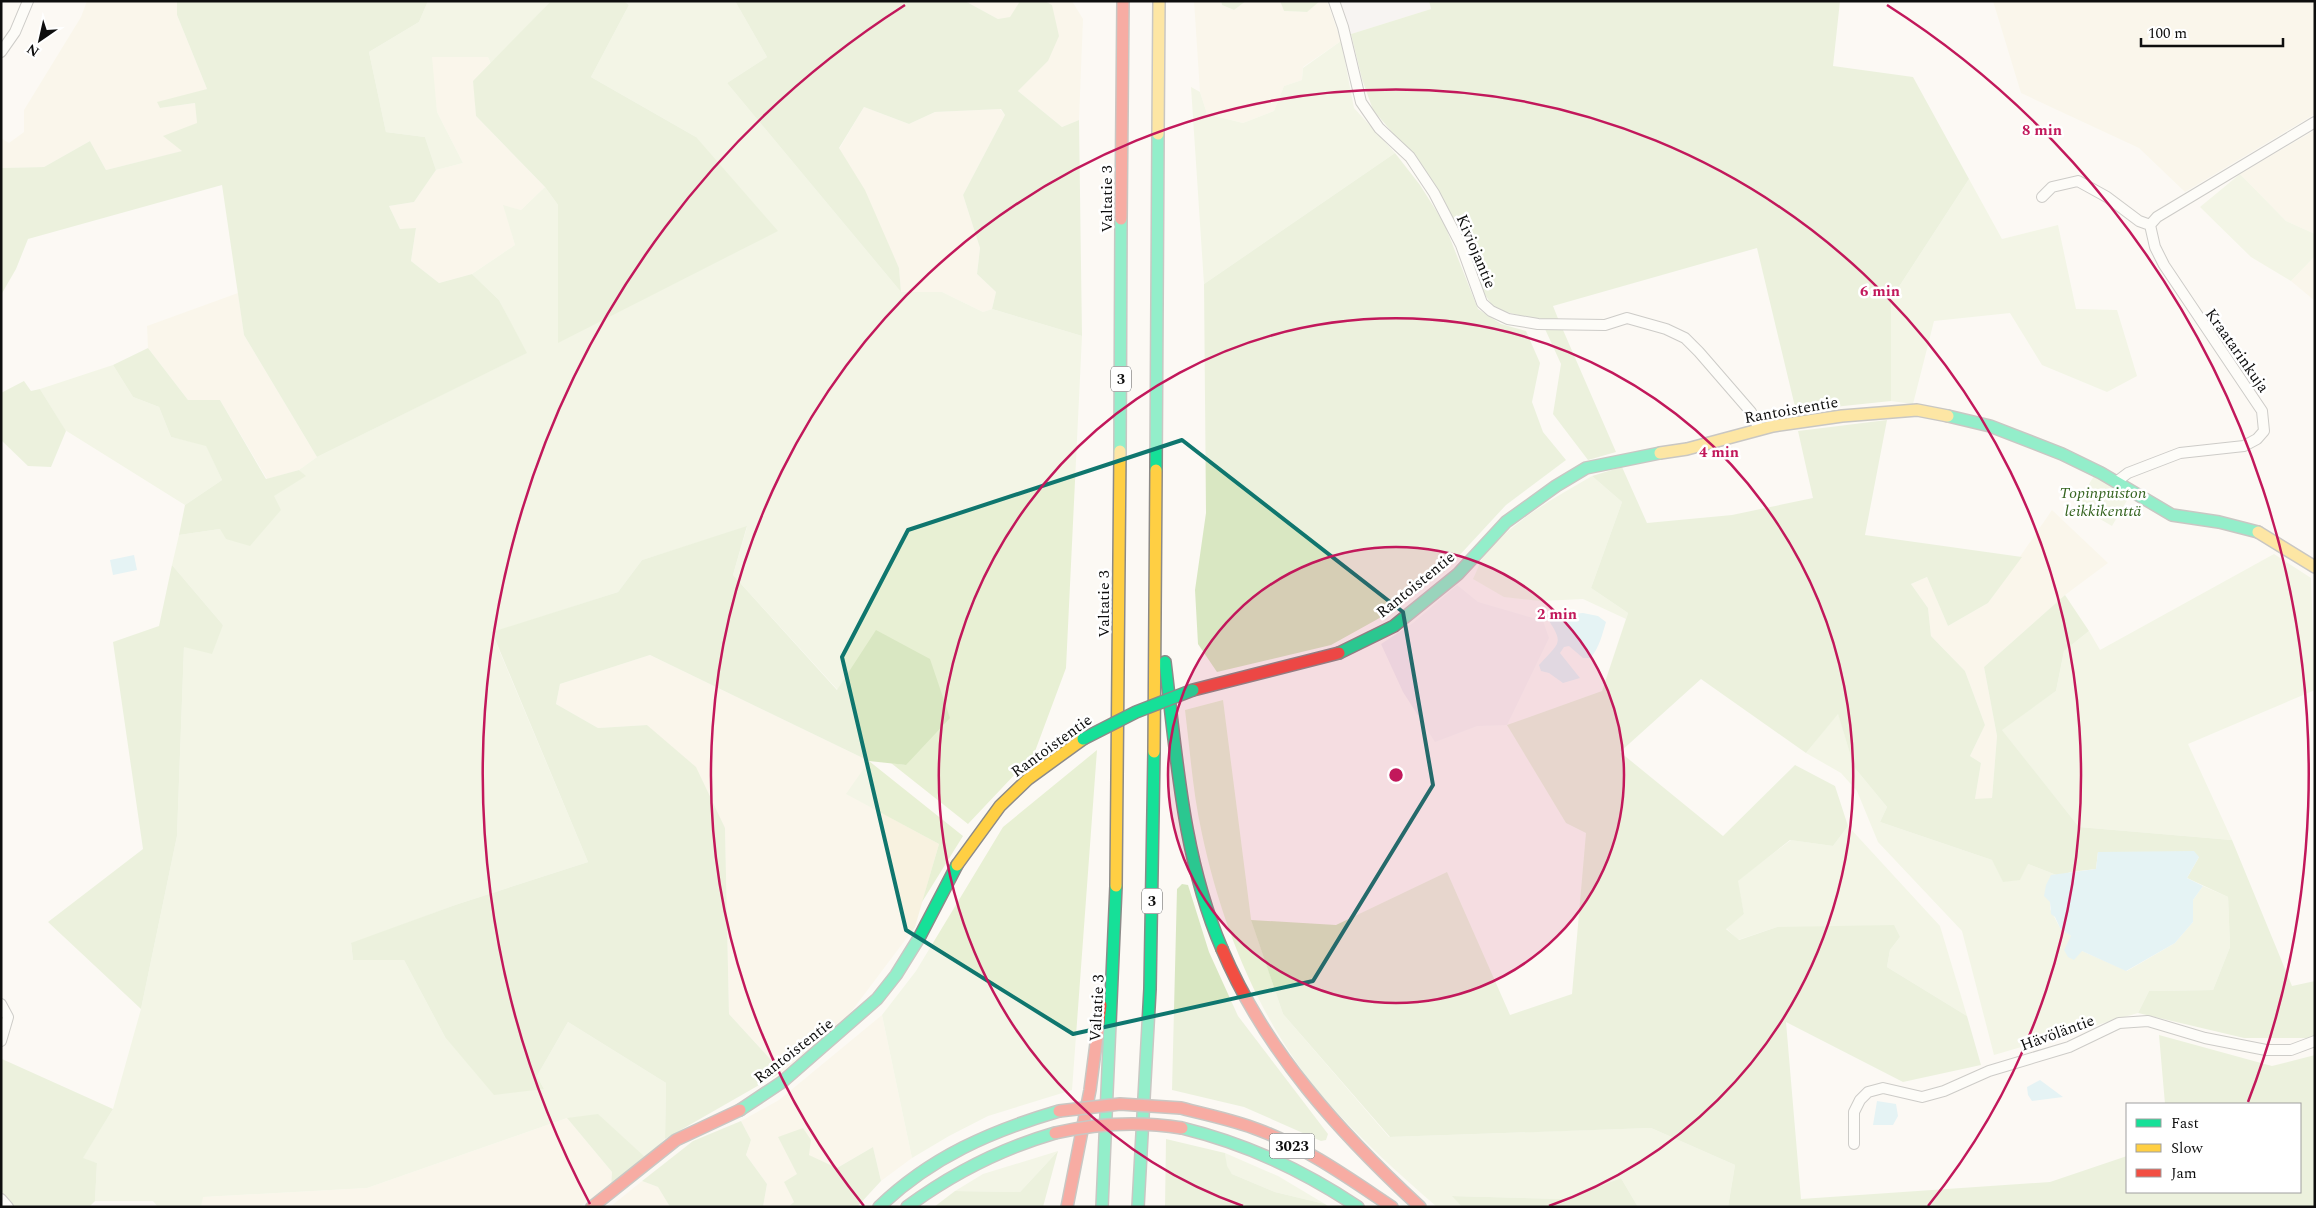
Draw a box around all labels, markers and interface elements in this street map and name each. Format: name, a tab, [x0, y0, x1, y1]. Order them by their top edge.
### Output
north arrow	[15, 15, 65, 65]
scale bar	[2141, 15, 2284, 47]
text: 100 m	[2148, 22, 2187, 45]
text: N	[22, 38, 44, 62]
text: 8 min	[2022, 119, 2062, 142]
street label: Valtatie 3	[1095, 165, 1119, 233]
street label: Kiviojantie	[1450, 211, 1502, 292]
text: 6 min	[1860, 280, 1900, 303]
street label: Kraatarinkuja	[2199, 303, 2275, 398]
road number: 3	[1111, 366, 1131, 392]
street label: Rantoistentie	[1742, 390, 1840, 430]
text: 4 min	[1699, 441, 1739, 464]
park label: Topinpuiston leikkikenttä	[2060, 481, 2147, 523]
street label: Rantoistentie	[1371, 546, 1460, 624]
street label: Valtatie 3	[1092, 570, 1116, 638]
text: 2 min	[1537, 603, 1577, 626]
street label: Rantoistentie	[1006, 708, 1097, 783]
centre of rings	[1387, 766, 1405, 784]
road number: 3	[1142, 888, 1162, 914]
street label: Valtatie 3	[1083, 974, 1111, 1042]
street label: Hävöläntie	[2017, 1008, 2098, 1057]
street label: Rantoistentie	[749, 1012, 838, 1090]
legend	[2126, 1103, 2301, 1193]
text: Fast	[2171, 1112, 2199, 1135]
road number: 3023	[1270, 1134, 1314, 1158]
text: Slow	[2171, 1137, 2203, 1160]
text: Jam	[2171, 1162, 2197, 1185]

